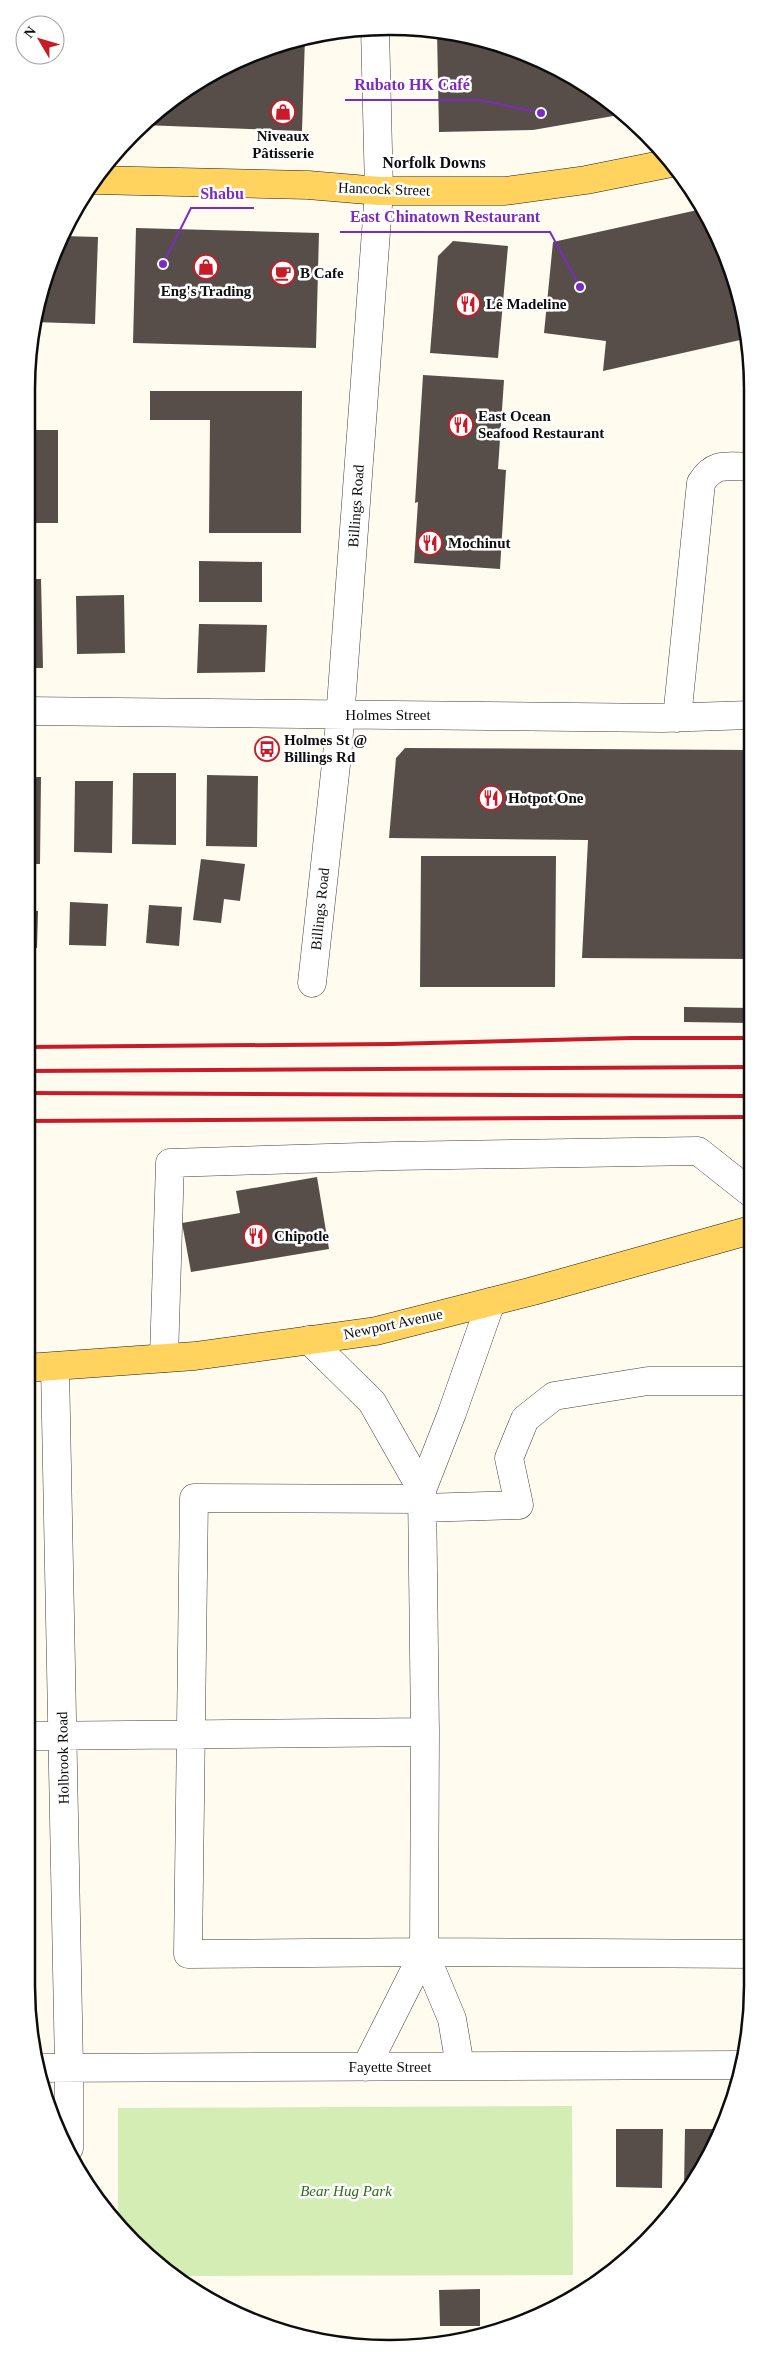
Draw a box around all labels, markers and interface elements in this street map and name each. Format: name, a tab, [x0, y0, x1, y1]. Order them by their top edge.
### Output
north arrow	[15, 15, 65, 65]
text: N	[21, 24, 39, 41]
callout: Rubato HK Café	[345, 69, 480, 100]
text: Rubato HK Café	[354, 76, 470, 93]
shop icon: Niveaux Pâtisserie	[270, 99, 296, 125]
place label: Niveaux Pâtisserie	[252, 128, 314, 161]
district label: Norfolk Downs	[382, 154, 486, 171]
callout: Shabu	[191, 177, 254, 208]
street label: Hancock Street	[338, 179, 431, 199]
text: Shabu	[200, 185, 244, 202]
callout: East Chinatown Restaurant	[340, 201, 550, 232]
text: East Chinatown Restaurant	[350, 208, 541, 225]
shop icon: Eng's Trading	[193, 254, 219, 280]
cafe icon: B Cafe	[270, 260, 296, 286]
place label: B Cafe	[300, 265, 344, 281]
place label: Eng's Trading	[161, 283, 252, 299]
restaurant icon: Lê Madeline	[455, 291, 481, 317]
place label: Lê Madeline	[486, 296, 567, 312]
place label: East Ocean Seafood Restaurant	[478, 408, 604, 441]
restaurant icon: East Ocean Seafood Restaurant	[448, 412, 474, 438]
street label: Billings Road	[345, 464, 367, 548]
restaurant icon: Mochinut	[417, 530, 443, 556]
place label: Mochinut	[448, 535, 511, 551]
street label: Holmes Street	[345, 707, 432, 723]
place label: Holmes St @ Billings Rd	[284, 732, 367, 765]
bus stop icon: Holmes St @ Billings Rd	[254, 736, 280, 762]
restaurant icon: Hotpot One	[478, 785, 504, 811]
place label: Hotpot One	[508, 790, 584, 806]
street label: Billings Road	[308, 866, 332, 951]
restaurant icon: Chipotle	[243, 1223, 269, 1249]
place label: Chipotle	[274, 1228, 329, 1244]
street label: Newport Avenue	[342, 1306, 444, 1342]
street label: Holbrook Road	[54, 1711, 72, 1805]
street label: Fayette Street	[349, 2059, 432, 2075]
park label: Bear Hug Park	[300, 2183, 392, 2199]

